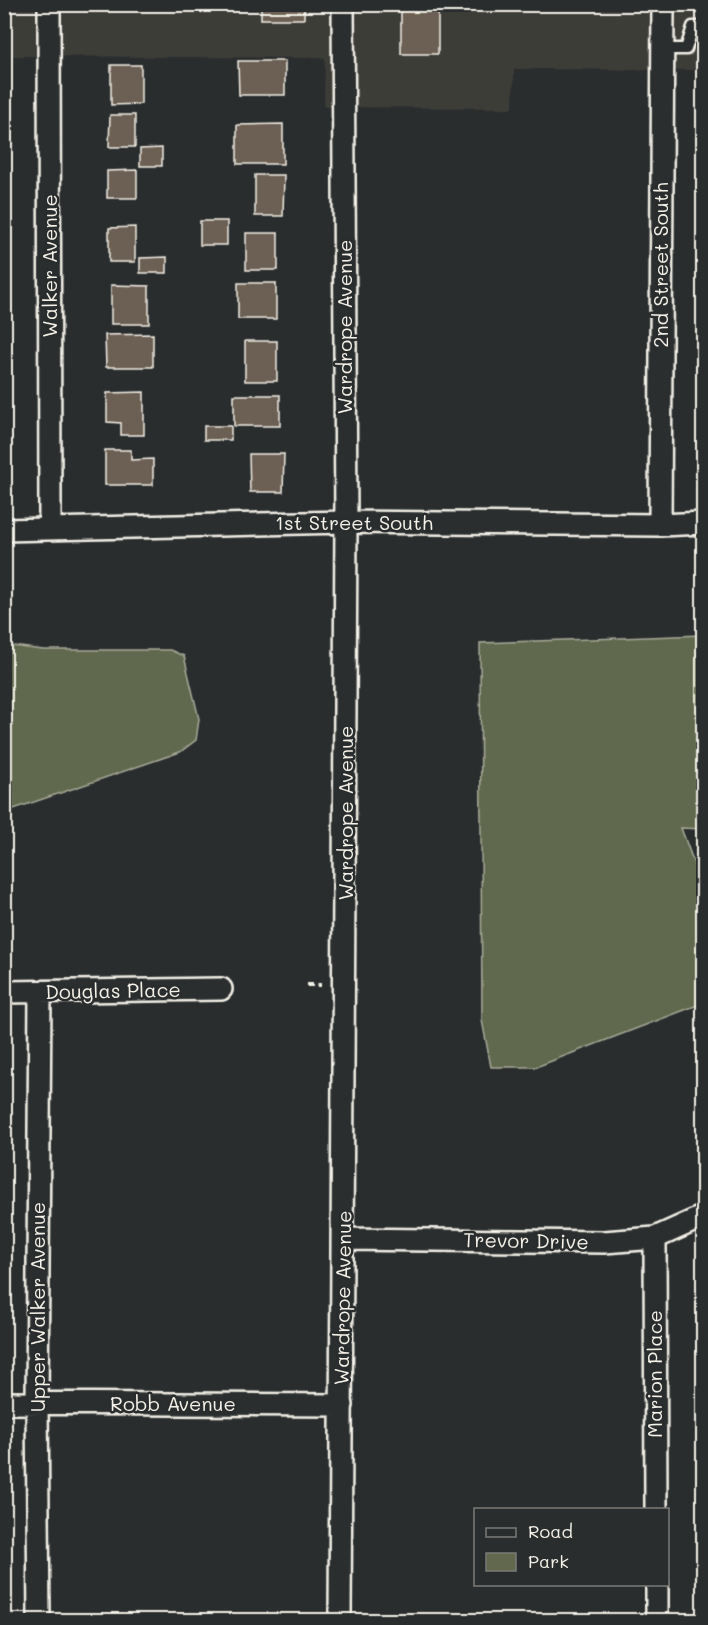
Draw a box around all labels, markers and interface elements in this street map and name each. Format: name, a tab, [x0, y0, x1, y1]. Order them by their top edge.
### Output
street label: 2nd Street South	[647, 182, 673, 348]
street label: Walker Avenue	[36, 194, 62, 338]
street label: Wardrope Avenue	[331, 240, 357, 414]
street label: 1st Street South	[275, 509, 433, 535]
street label: Wardrope Avenue	[332, 726, 358, 900]
street label: Douglas Place	[45, 976, 181, 1004]
street label: Upper Walker Avenue	[24, 1202, 50, 1412]
street label: Wardrope Avenue	[327, 1210, 357, 1386]
street label: Trevor Drive	[463, 1226, 589, 1254]
street label: Marion Place	[641, 1310, 667, 1438]
street label: Robb Avenue	[110, 1390, 236, 1416]
legend	[474, 1508, 669, 1586]
text: Road	[528, 1519, 573, 1543]
text: Park	[528, 1549, 569, 1573]

